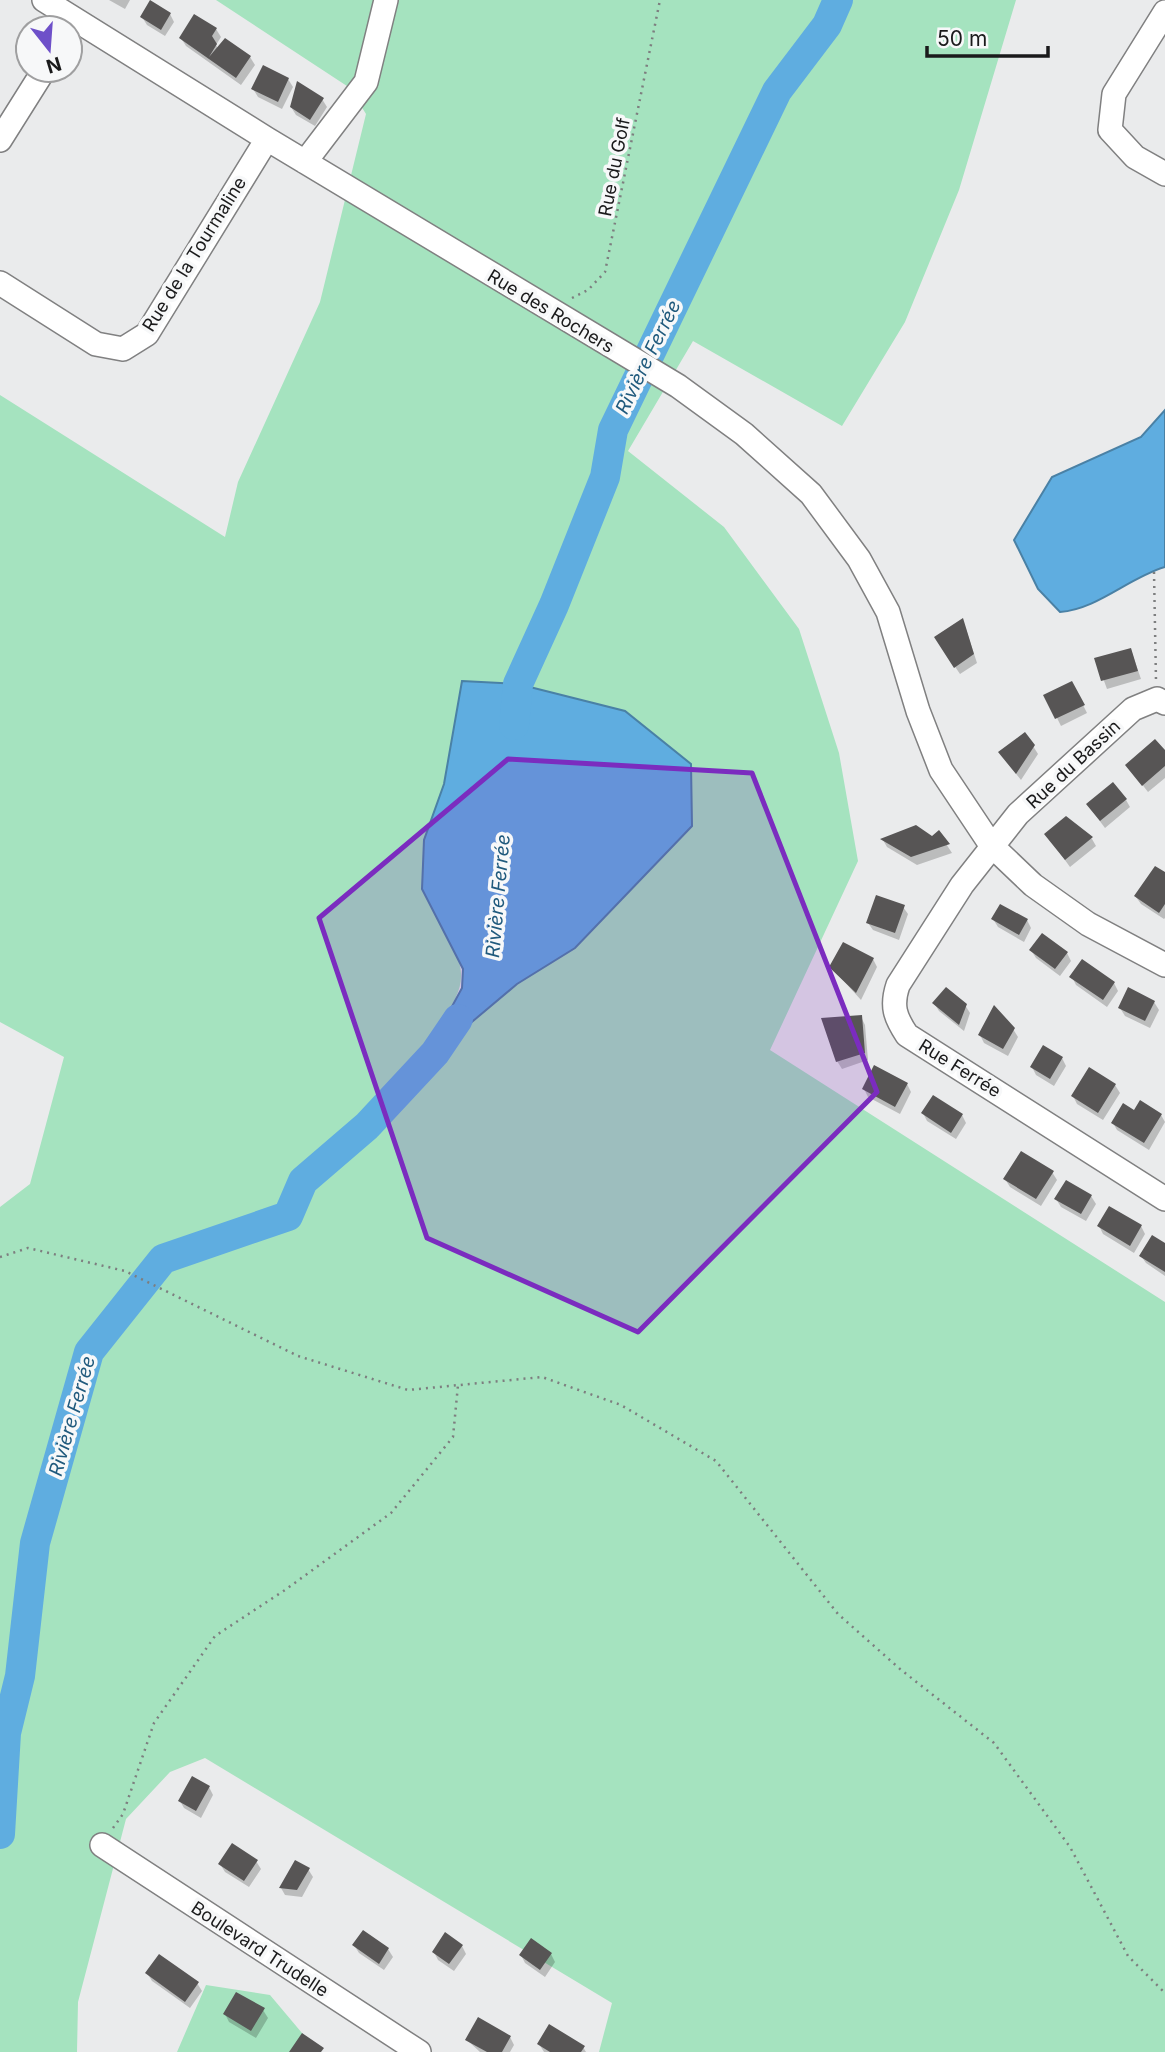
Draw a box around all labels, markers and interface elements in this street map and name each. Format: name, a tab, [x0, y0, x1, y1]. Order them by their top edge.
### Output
north arrow	[14, 14, 84, 84]
scale bar	[927, 14, 1048, 58]
text: 50 m	[937, 26, 987, 51]
text: N	[44, 52, 64, 78]
street label: Rue du Golf	[594, 116, 634, 218]
street label: Rue de la Tourmaline	[138, 173, 250, 335]
street label: Rue des Rochers	[484, 265, 618, 357]
water label: Rivière Ferrée	[611, 296, 685, 418]
street label: Rue du Bassin	[1022, 715, 1124, 813]
water label: Rivière Ferrée	[481, 833, 515, 959]
street label: Rue Ferrée	[915, 1035, 1005, 1101]
water label: Rivière Ferrée	[44, 1353, 100, 1479]
street label: Boulevard Trudelle	[188, 1897, 332, 2001]

